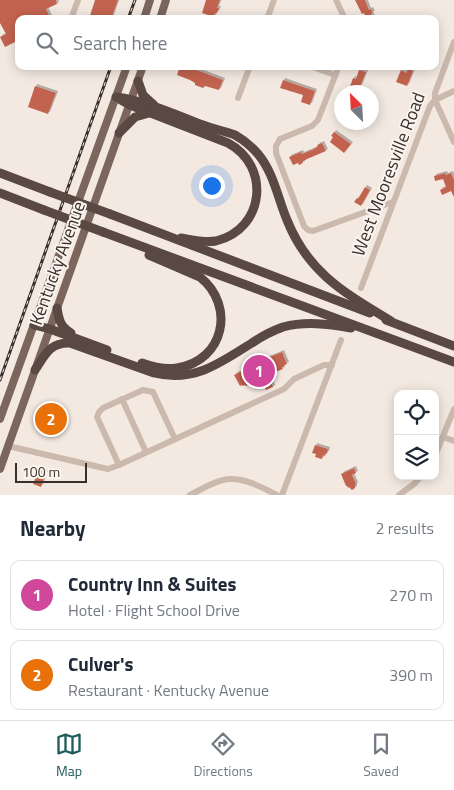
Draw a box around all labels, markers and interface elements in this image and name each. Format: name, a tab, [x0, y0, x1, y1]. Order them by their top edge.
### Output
search box	[15, 15, 439, 70]
text: Search here	[73, 28, 167, 57]
icon: search	[33, 29, 61, 57]
north arrow	[334, 85, 379, 130]
street label: West Mooresville Road	[344, 88, 432, 260]
your location	[199, 173, 225, 199]
street label: Kentucky Avenue	[22, 197, 92, 329]
pin: 1	[243, 352, 275, 390]
map controls	[394, 390, 439, 480]
button: locate	[394, 390, 439, 435]
pin: 2	[35, 400, 67, 438]
button: layers	[394, 435, 439, 480]
scale bar	[15, 460, 88, 483]
text: 100 m	[22, 461, 60, 482]
text: Nearby	[20, 512, 85, 544]
text: 2 results	[375, 516, 434, 540]
text: Country Inn & Suites	[68, 569, 236, 598]
text: 1	[33, 583, 41, 607]
text: 270 m	[389, 583, 433, 607]
text: Hotel · Flight School Drive	[68, 598, 240, 622]
text: Culver's	[68, 649, 133, 678]
text: 2	[33, 663, 41, 687]
text: 390 m	[389, 663, 433, 687]
text: Restaurant · Kentucky Avenue	[68, 678, 269, 702]
tab: Map	[55, 730, 83, 781]
tab: Directions	[193, 730, 253, 781]
tab: Saved	[363, 730, 399, 781]

